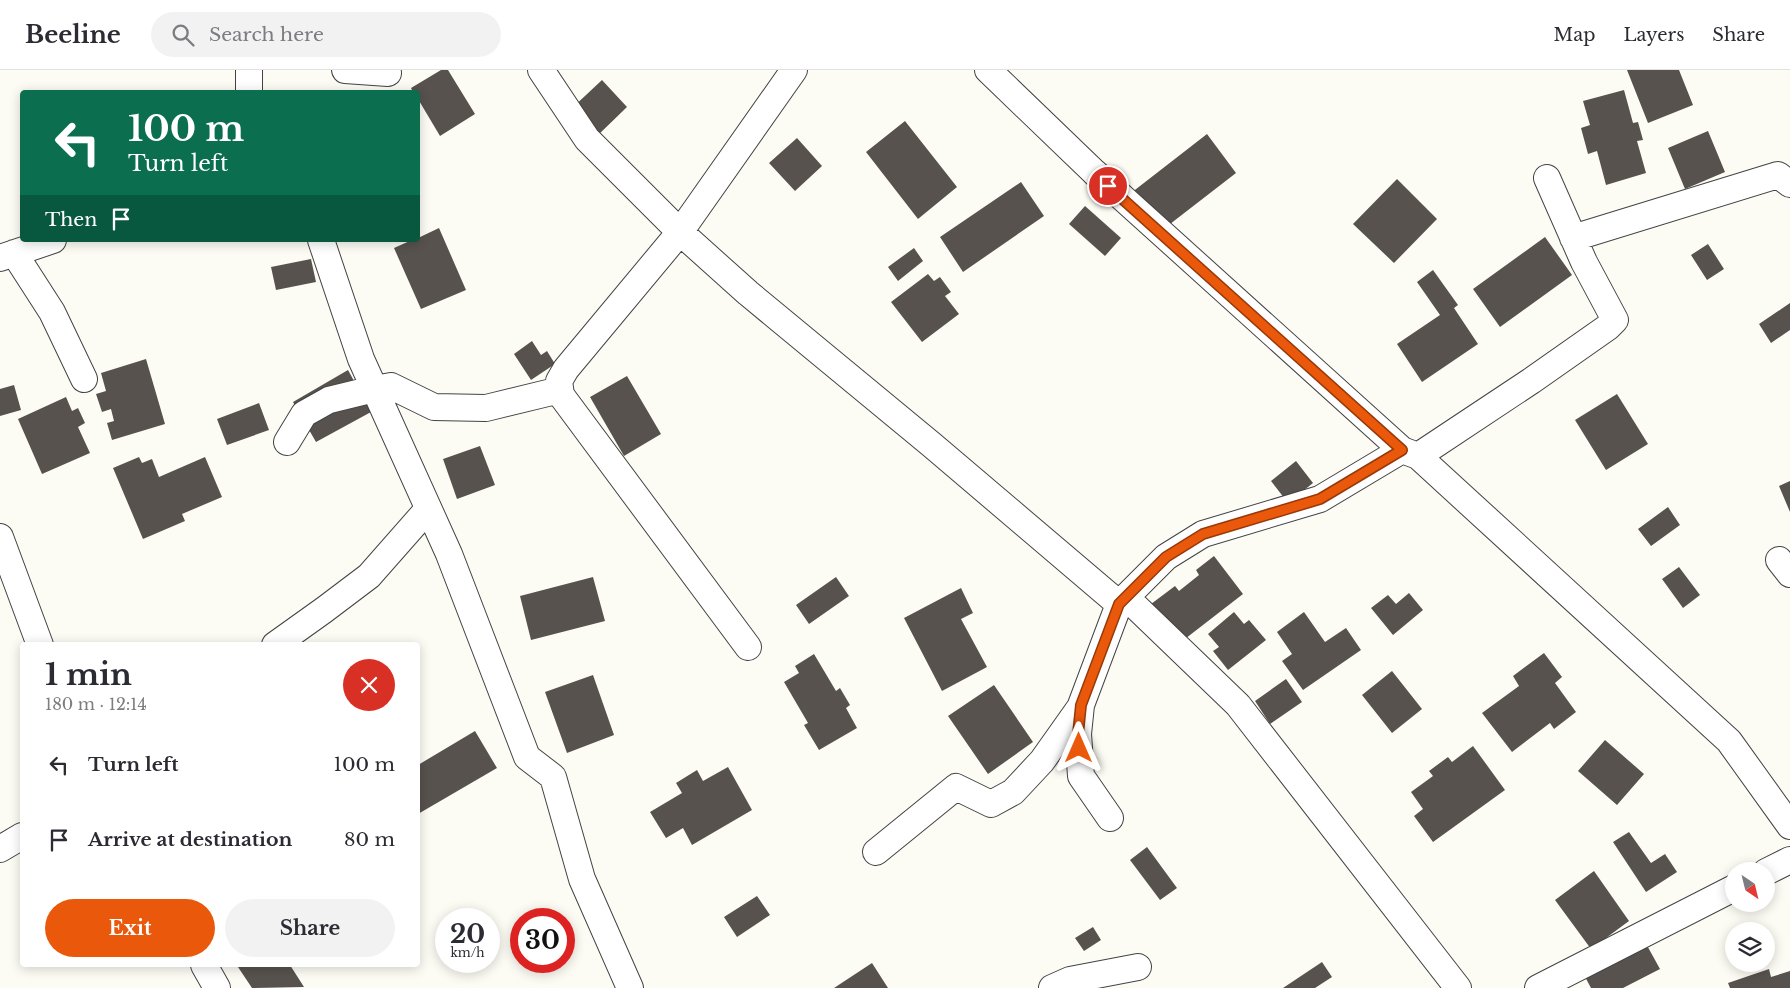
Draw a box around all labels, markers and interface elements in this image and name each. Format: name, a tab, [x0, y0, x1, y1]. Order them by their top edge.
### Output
search box	[151, 12, 501, 57]
text: Beeline	[25, 20, 121, 49]
icon: search	[169, 21, 197, 49]
text: Search here	[209, 23, 324, 46]
text: Map	[1554, 24, 1595, 46]
text: Layers	[1623, 24, 1684, 46]
text: Share	[1712, 24, 1765, 46]
text: 100 m	[128, 107, 244, 150]
icon: left	[45, 110, 110, 175]
text: Turn left	[128, 150, 228, 177]
pin	[1087, 165, 1129, 207]
icon: arrive	[1094, 172, 1122, 200]
icon: arrive	[107, 205, 135, 233]
text: Then	[45, 208, 97, 231]
text: 1 min	[45, 656, 132, 693]
button: close	[343, 659, 395, 711]
text: 180 m · 12:14	[45, 694, 147, 714]
position arrow	[1052, 721, 1104, 773]
icon: left	[45, 751, 73, 779]
text: Turn left	[88, 753, 179, 776]
text: 100 m	[334, 753, 395, 776]
icon: arrive	[45, 826, 73, 854]
text: Arrive at destination	[88, 828, 292, 851]
text: 80 m	[344, 828, 395, 851]
north arrow	[1725, 862, 1775, 912]
map controls	[1725, 862, 1775, 972]
button: Exit	[45, 899, 215, 957]
button: Share	[225, 899, 395, 957]
speed limit sign: 30	[510, 908, 575, 973]
text: 20	[450, 919, 485, 950]
button: layers	[1725, 922, 1775, 972]
text: km/h	[450, 945, 485, 960]

